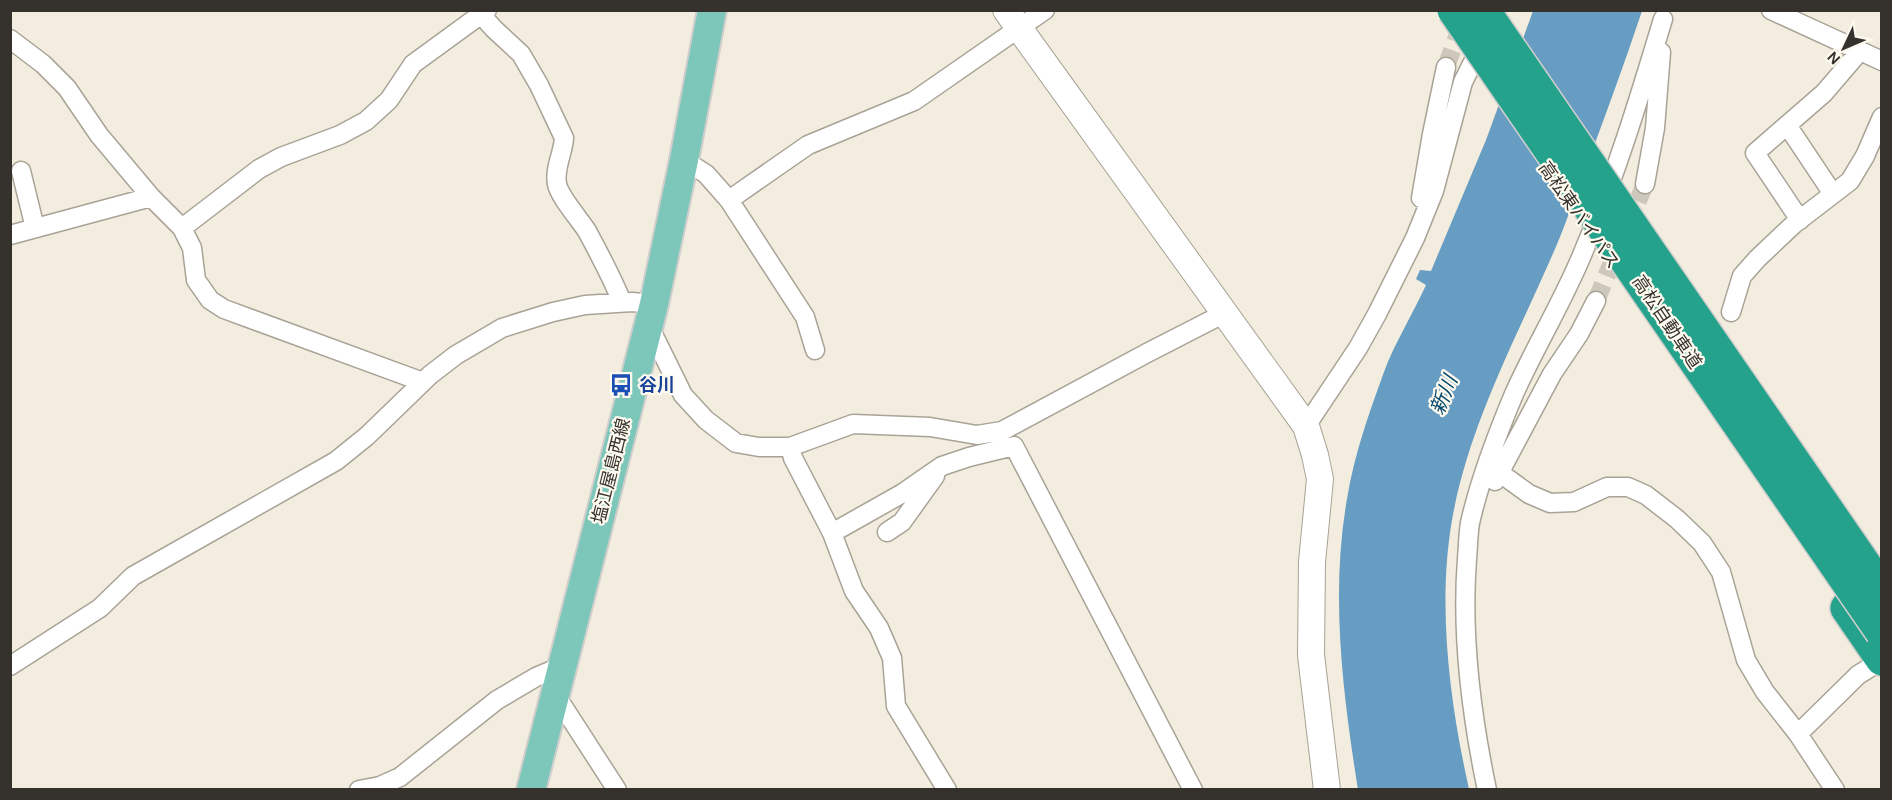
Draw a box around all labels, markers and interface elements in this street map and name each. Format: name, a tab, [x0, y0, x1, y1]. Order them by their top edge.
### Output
north arrow	[1814, 18, 1874, 78]
text: N	[1823, 47, 1844, 69]
street label: 高松東バイパス	[1534, 157, 1624, 273]
street label: 高松自動車道	[1628, 271, 1706, 373]
water label: 新川	[1426, 370, 1463, 418]
bus stop icon: 谷川	[608, 372, 634, 398]
place label: 谷川	[639, 374, 675, 396]
street label: 塩江屋島西線	[587, 416, 635, 526]

